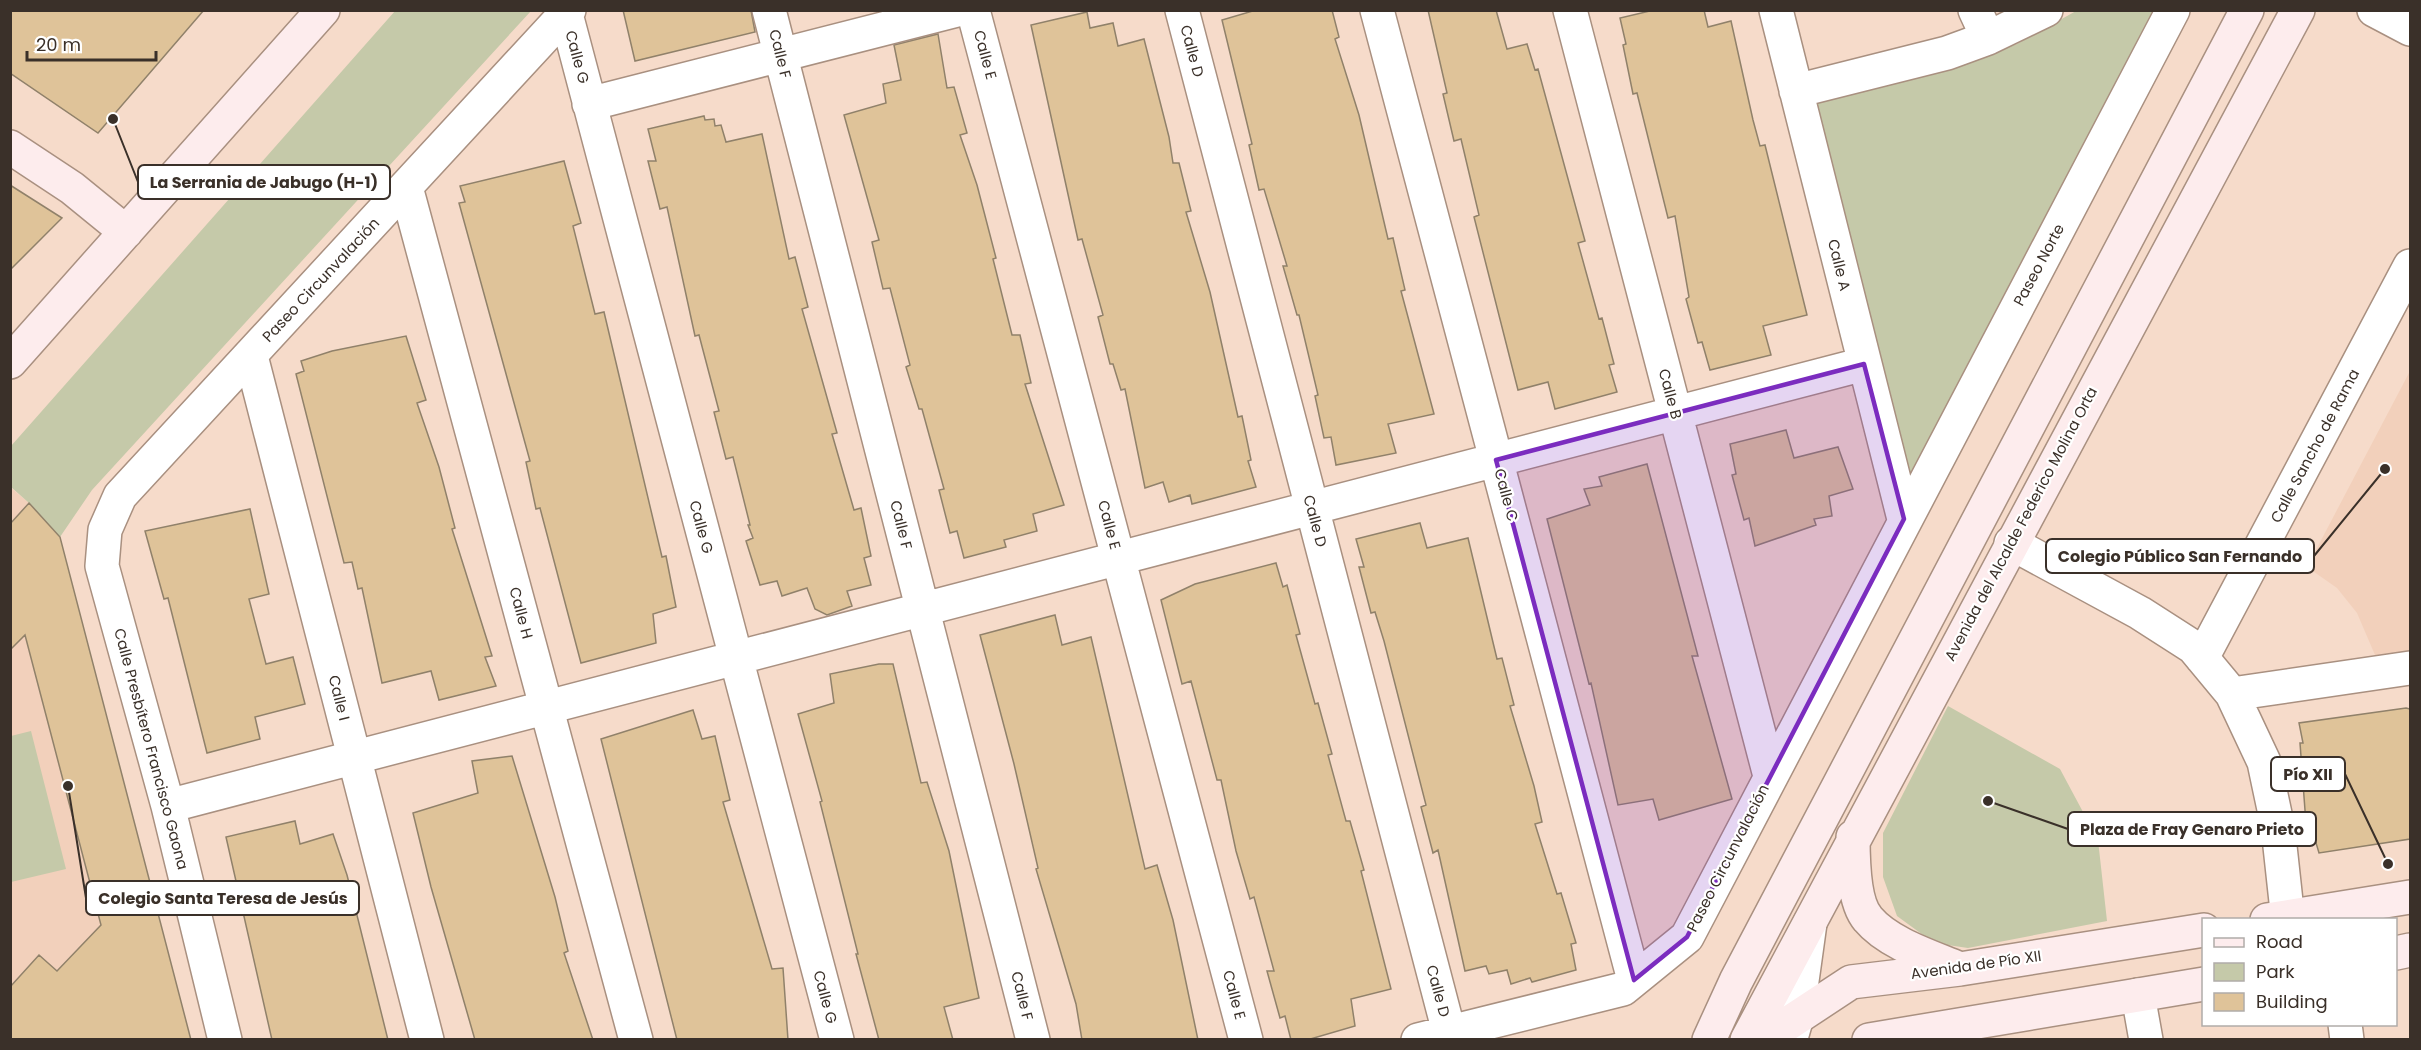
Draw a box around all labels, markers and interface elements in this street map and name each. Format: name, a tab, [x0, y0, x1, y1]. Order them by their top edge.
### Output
street label: Calle D	[1175, 23, 1209, 79]
scale bar	[27, 24, 156, 62]
street label: Calle F	[764, 27, 797, 81]
street label: Calle G	[560, 28, 595, 86]
street label: Calle E	[969, 28, 1002, 82]
text: 20 m	[36, 32, 81, 57]
callout: La Serrania de Jabugo (H-1)	[138, 165, 390, 199]
text: La Serrania de Jabugo (H-1)	[150, 171, 378, 194]
street label: Paseo Circunvalación	[257, 213, 384, 346]
street label: Paseo Norte	[2008, 220, 2069, 309]
street label: Calle A	[1823, 237, 1856, 293]
street label: Calle Sancho de Rama	[2265, 365, 2364, 526]
street label: Calle B	[1654, 366, 1687, 422]
street label: Avenida del Alcalde Federico Molina Orta	[1939, 383, 2102, 665]
street label: Calle C	[1489, 466, 1524, 524]
street label: Calle D	[1298, 493, 1332, 549]
street label: Calle G	[684, 498, 719, 556]
street label: Calle F	[885, 498, 918, 552]
street label: Calle E	[1093, 498, 1126, 552]
callout: Colegio Público San Fernando	[2046, 539, 2314, 573]
text: Colegio Público San Fernando	[2058, 545, 2302, 568]
street label: Calle H	[505, 585, 538, 641]
street label: Calle Presbítero Francisco Gaona	[109, 626, 194, 872]
street label: Calle I	[324, 673, 355, 723]
callout: Pío XII	[2271, 757, 2345, 791]
text: Pío XII	[2283, 763, 2333, 786]
street label: Paseo Circunvalación	[1681, 780, 1774, 935]
callout: Plaza de Fray Genaro Prieto	[2068, 812, 2316, 846]
text: Plaza de Fray Genaro Prieto	[2080, 818, 2304, 841]
callout: Colegio Santa Teresa de Jesús	[86, 881, 359, 915]
text: Colegio Santa Teresa de Jesús	[98, 887, 348, 910]
legend	[2202, 918, 2397, 1026]
text: Road	[2256, 929, 2303, 954]
street label: Avenida de Pío XII	[1909, 945, 2043, 984]
text: Park	[2256, 959, 2295, 984]
street label: Calle D	[1421, 963, 1455, 1019]
street label: Calle G	[808, 968, 843, 1026]
street label: Calle E	[1218, 968, 1251, 1022]
street label: Calle F	[1006, 969, 1039, 1023]
text: Building	[2256, 989, 2328, 1014]

